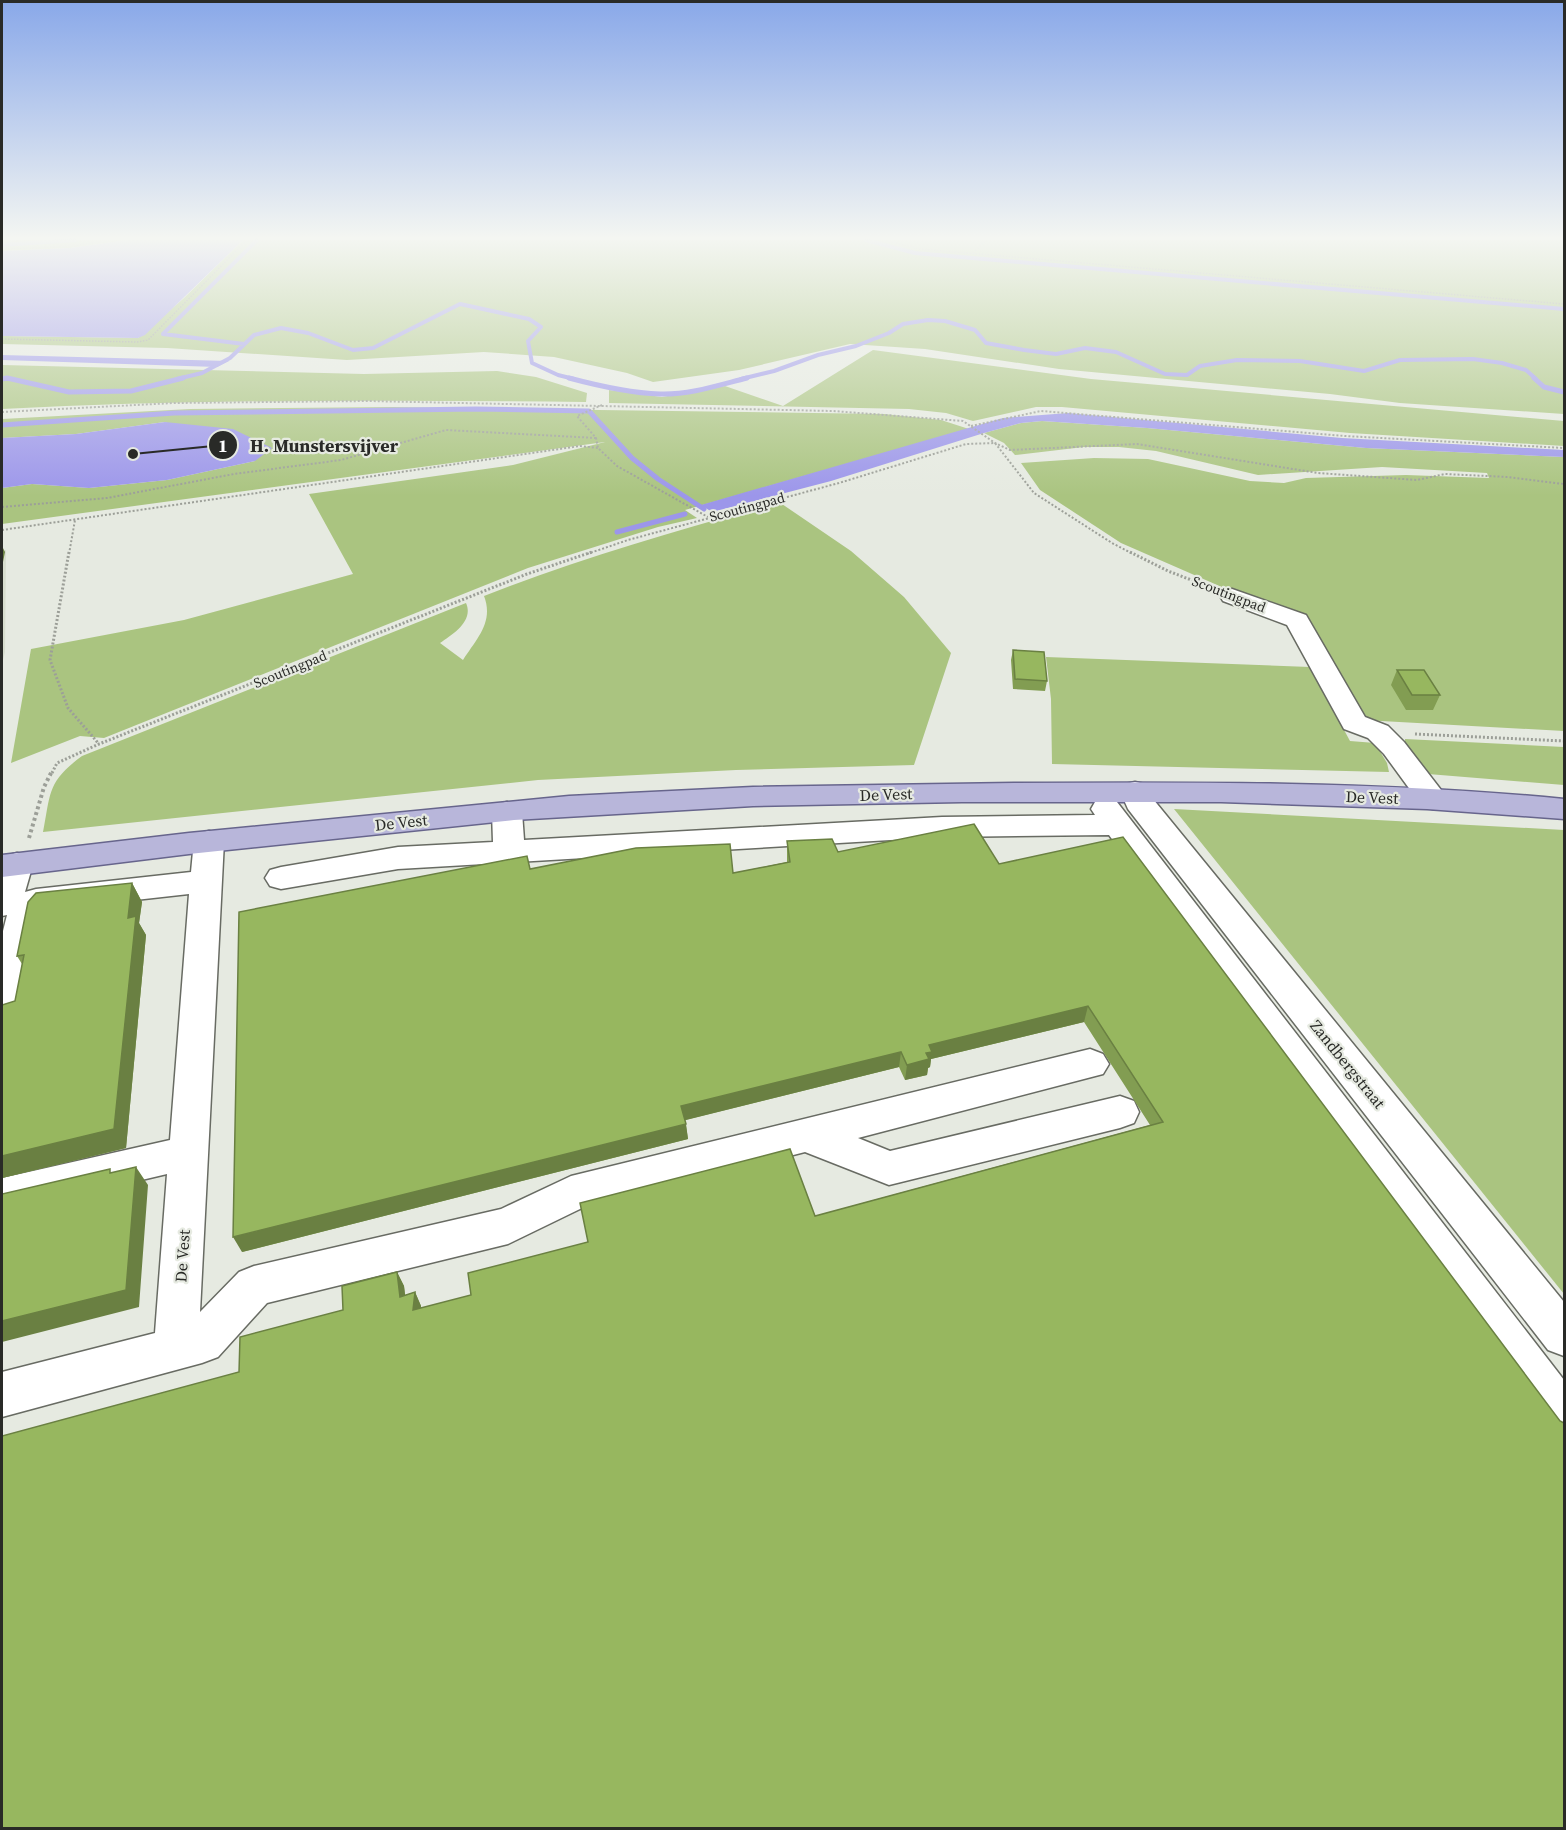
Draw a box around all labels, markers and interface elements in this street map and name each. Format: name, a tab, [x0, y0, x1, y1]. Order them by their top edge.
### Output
callout: H. Munstersvijver	[208, 427, 410, 463]
text: 1	[218, 433, 228, 458]
text: H. Munstersvijver	[250, 433, 399, 458]
street label: Scoutingpad	[707, 487, 787, 527]
street label: Scoutingpad	[1189, 571, 1269, 617]
street label: Scoutingpad	[250, 645, 330, 693]
street label: De Vest	[859, 782, 914, 806]
street label: De Vest	[1345, 785, 1400, 809]
street label: De Vest	[374, 808, 429, 836]
street label: Zandbergstraat	[1305, 1015, 1391, 1114]
street label: De Vest	[169, 1228, 195, 1283]

